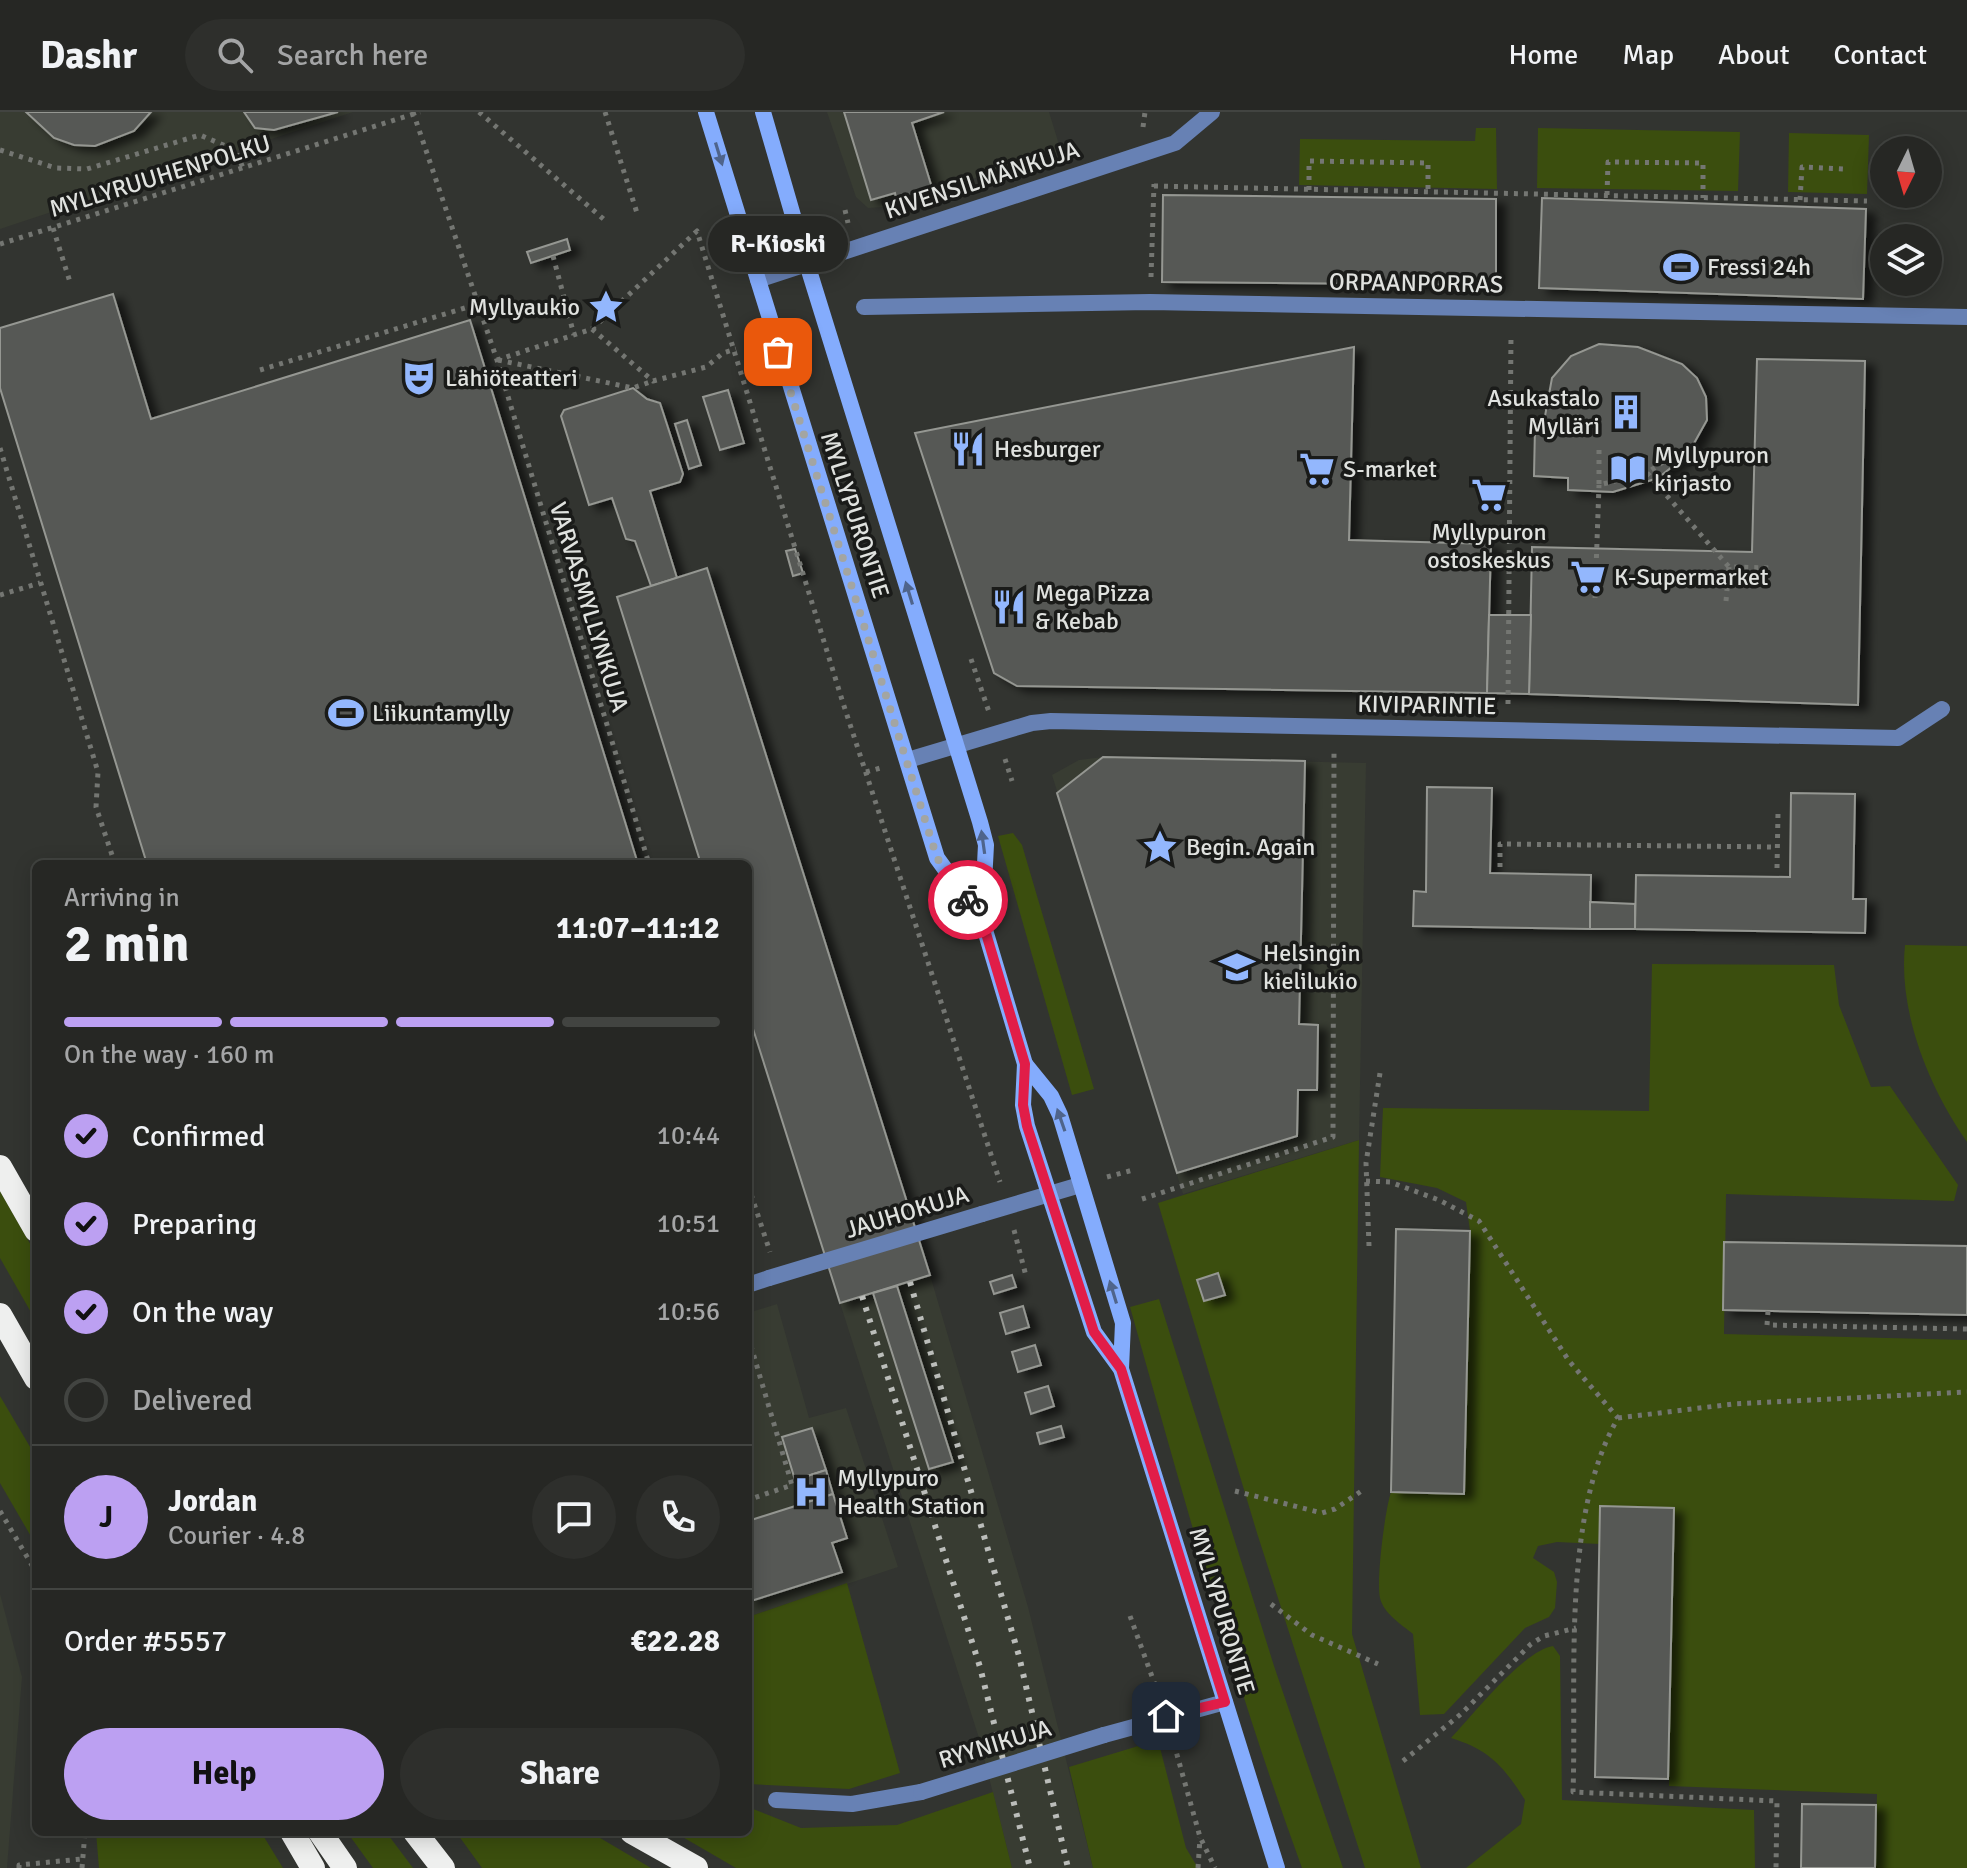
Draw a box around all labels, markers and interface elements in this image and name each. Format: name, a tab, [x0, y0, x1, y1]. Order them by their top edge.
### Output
search box	[185, 19, 745, 91]
text: Dashr	[40, 32, 137, 79]
icon: search	[213, 33, 257, 77]
text: Search here	[277, 37, 428, 74]
text: Home	[1509, 38, 1578, 72]
text: Map	[1622, 38, 1674, 72]
text: About	[1718, 38, 1790, 72]
text: Contact	[1834, 38, 1927, 72]
street label: MYLLYRUUHENPOLKU	[46, 128, 274, 224]
street label: KIVENSILMÄNKUJA	[881, 134, 1083, 226]
north arrow	[1870, 136, 1942, 208]
map controls	[1870, 136, 1942, 296]
one-way arrow	[713, 142, 726, 166]
callout: R-Kioski	[708, 216, 848, 272]
button: layers	[1870, 224, 1942, 296]
text: R-Kioski	[730, 228, 826, 260]
sports icon: Fressi 24h	[1662, 248, 1700, 286]
place label: Fressi 24h	[1707, 252, 1811, 282]
street label: ORPAANPORRAS	[1329, 266, 1503, 300]
place icon: Myllyaukio	[587, 288, 625, 326]
place label: Myllyaukio	[469, 292, 580, 322]
pin	[744, 318, 812, 386]
icon: bag	[756, 330, 800, 374]
theatre icon: Lähiöteatteri	[400, 359, 438, 397]
place label: Lähiöteatteri	[445, 363, 578, 393]
place label: Asukastalo Mylläri	[1487, 383, 1600, 441]
building icon: Asukastalo Mylläri	[1607, 393, 1645, 431]
street label: MYLLYPURONTIE	[814, 428, 896, 602]
restaurant icon: Hesburger	[949, 430, 987, 468]
place label: Hesburger	[994, 434, 1101, 464]
place label: Myllypuron kirjasto	[1654, 440, 1769, 498]
supermarket icon: S-market	[1298, 450, 1336, 488]
library icon: Myllypuron kirjasto	[1609, 450, 1647, 488]
place label: S-market	[1343, 454, 1437, 484]
supermarket icon: Myllypuron ostoskeskus	[1470, 476, 1508, 514]
street label: VARVASMYLLYNKUJA	[543, 498, 635, 716]
place label: Myllypuron ostoskeskus	[1427, 517, 1551, 575]
supermarket icon: K-Supermarket	[1569, 558, 1607, 596]
place label: K-Supermarket	[1614, 562, 1769, 592]
place label: Mega Pizza & Kebab	[1035, 578, 1150, 636]
one-way arrow	[902, 581, 915, 605]
restaurant icon: Mega Pizza & Kebab	[990, 588, 1028, 626]
street label: KIVIPARINTIE	[1357, 689, 1497, 721]
sports icon: Liikuntamylly	[327, 694, 365, 732]
place label: Liikuntamylly	[372, 698, 510, 728]
place icon: Begin. Again	[1141, 828, 1179, 866]
one-way arrow	[977, 829, 990, 854]
place label: Begin. Again	[1186, 832, 1315, 862]
courier	[928, 860, 1008, 940]
icon: bike	[946, 878, 990, 922]
text: Arriving in	[64, 882, 180, 914]
text: 11:07–11:12	[556, 910, 720, 947]
text: 2 min	[64, 912, 190, 976]
place label: Helsingin kielilukio	[1263, 938, 1361, 996]
school or university icon: Helsingin kielilukio	[1218, 948, 1256, 986]
text: On the way · 160 m	[64, 1039, 274, 1071]
one-way arrow	[1054, 1108, 1067, 1132]
icon: check	[64, 1114, 108, 1158]
text: Confirmed	[132, 1118, 265, 1155]
text: 10:44	[657, 1120, 720, 1152]
street label: JAUHOKUJA	[842, 1179, 973, 1245]
icon: check	[64, 1202, 108, 1246]
text: Preparing	[132, 1206, 257, 1243]
text: 10:51	[657, 1208, 720, 1240]
one-way arrow	[1107, 1280, 1119, 1304]
icon: check	[64, 1290, 108, 1334]
text: On the way	[132, 1294, 273, 1331]
text: 10:56	[657, 1296, 720, 1328]
text: Delivered	[132, 1382, 253, 1419]
place label: Myllypuro Health Station	[837, 1463, 985, 1521]
hospital icon: Myllypuro Health Station	[792, 1473, 830, 1511]
button: chat	[532, 1475, 616, 1559]
button: phone	[636, 1475, 720, 1559]
text: Jordan	[168, 1483, 257, 1520]
text: J	[99, 1499, 113, 1536]
text: Courier · 4.8	[168, 1520, 305, 1552]
street label: MYLLYPURONTIE	[1182, 1524, 1262, 1698]
text: Order #5557	[64, 1623, 227, 1660]
text: €22.28	[630, 1623, 720, 1660]
pin	[1132, 1682, 1200, 1750]
icon: home	[1144, 1694, 1188, 1738]
street label: RYYNIKUJA	[935, 1713, 1055, 1775]
button: Help	[64, 1728, 384, 1820]
button: Share	[400, 1728, 720, 1820]

